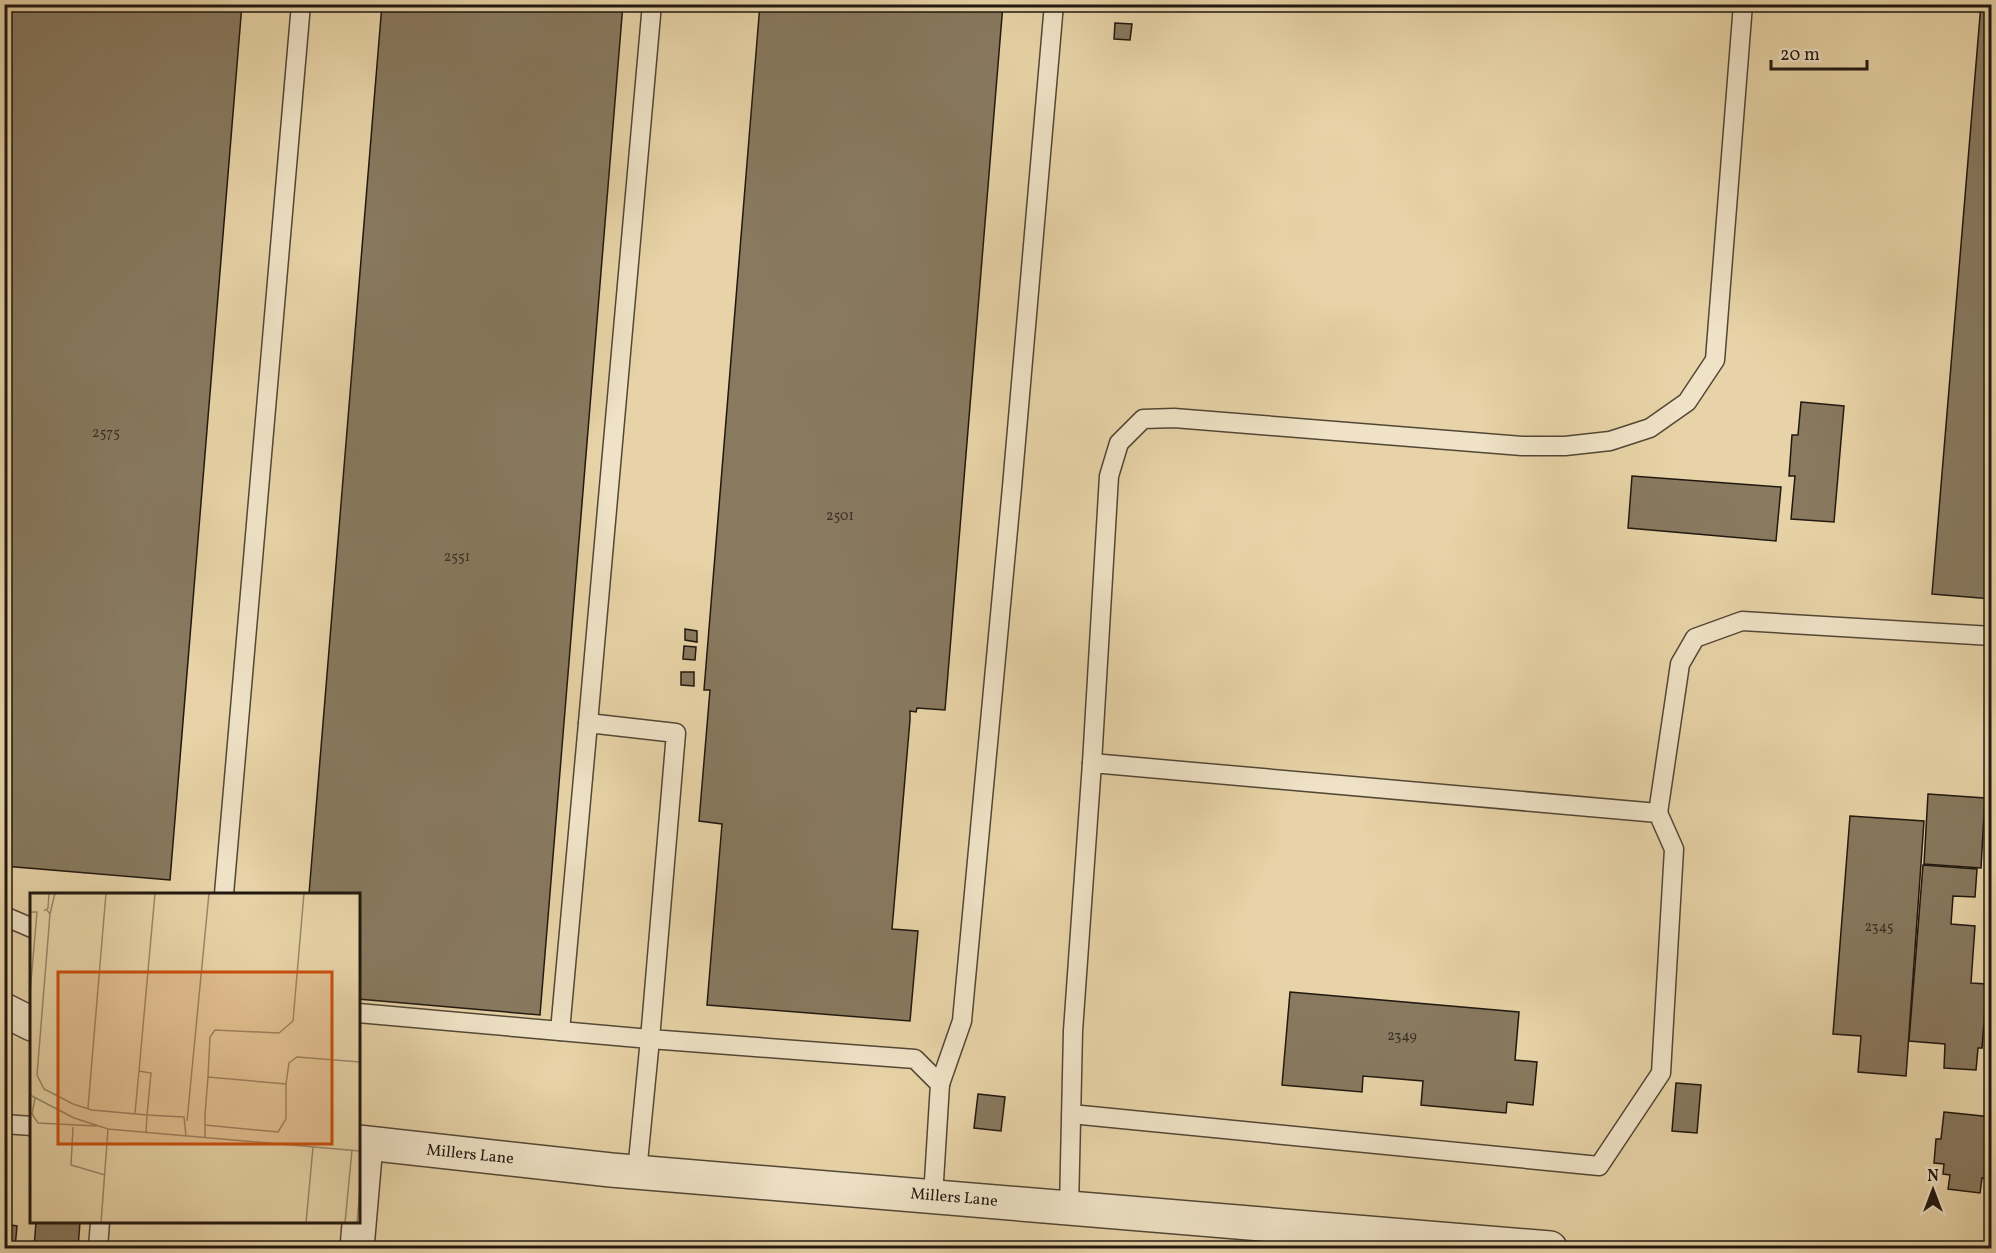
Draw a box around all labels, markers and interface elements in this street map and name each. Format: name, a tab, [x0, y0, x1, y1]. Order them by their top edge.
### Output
scale bar	[1771, 33, 1867, 71]
text: 20 m	[1780, 43, 1820, 68]
house number: 2575	[92, 424, 120, 443]
house number: 2501	[826, 507, 854, 526]
house number: 2551	[444, 548, 470, 567]
inset map	[30, 893, 360, 1223]
house number: 2345	[1865, 918, 1893, 937]
house number: 2349	[1387, 1027, 1417, 1046]
street label: Millers Lane	[425, 1139, 515, 1171]
north arrow	[1903, 1160, 1963, 1220]
text: N	[1927, 1166, 1939, 1188]
street label: Millers Lane	[909, 1183, 999, 1213]

